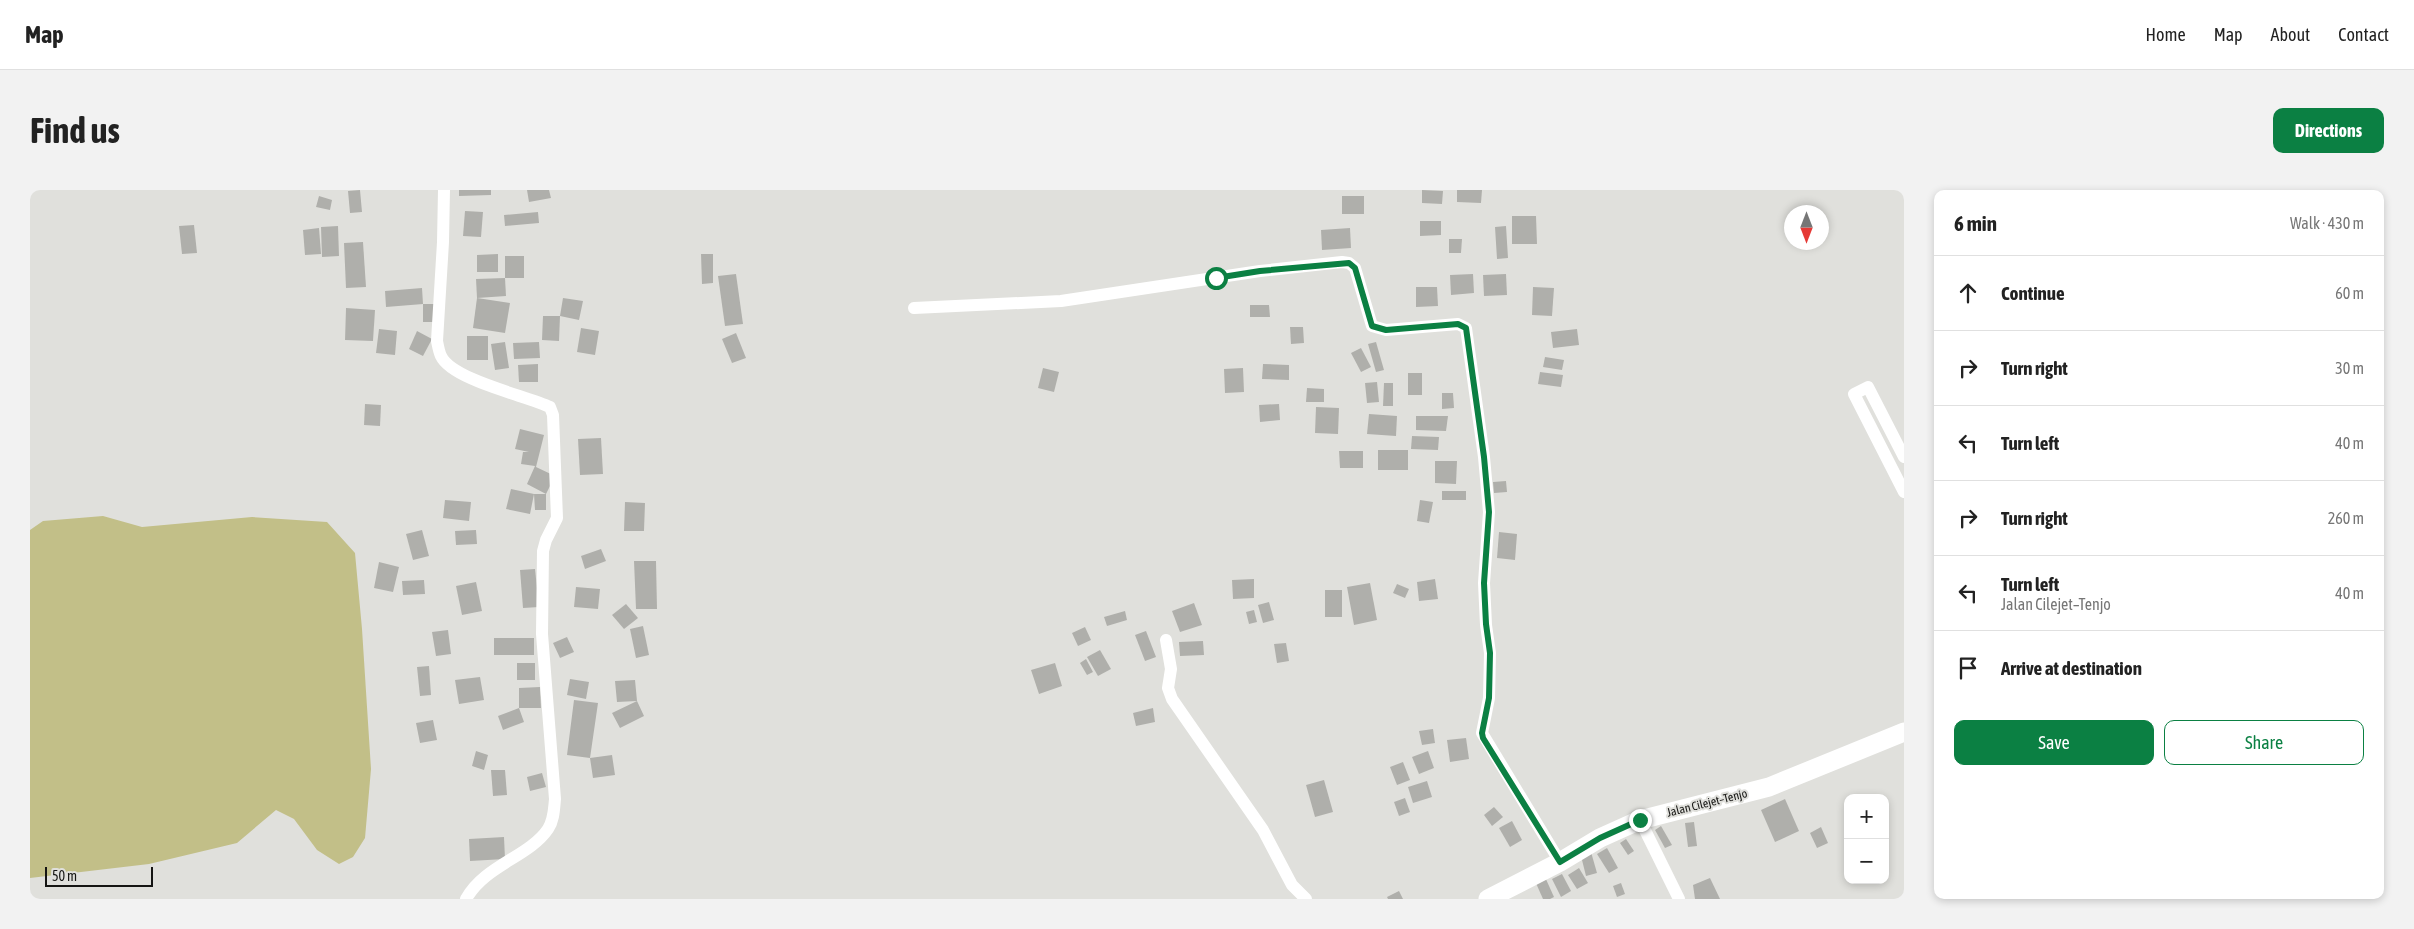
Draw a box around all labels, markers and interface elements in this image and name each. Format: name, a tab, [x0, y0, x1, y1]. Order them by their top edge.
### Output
text: Map	[25, 21, 64, 48]
text: Home	[2146, 24, 2186, 45]
text: Map	[2214, 24, 2243, 45]
text: About	[2271, 24, 2310, 45]
text: Contact	[2338, 24, 2389, 45]
button: Directions	[2273, 108, 2384, 153]
text: Find us	[30, 110, 120, 150]
north arrow	[1784, 205, 1829, 250]
text: 6 min	[1954, 211, 1997, 235]
text: Walk · 430 m	[2290, 214, 2364, 232]
route start	[1205, 267, 1228, 290]
icon: ahead	[1954, 279, 1982, 307]
text: Continue	[2001, 282, 2065, 304]
text: 60 m	[2335, 284, 2364, 302]
icon: right	[1954, 354, 1982, 382]
text: Turn right	[2001, 357, 2068, 379]
text: 30 m	[2335, 359, 2364, 377]
icon: left	[1954, 429, 1982, 457]
text: Turn left	[2001, 432, 2059, 454]
text: 40 m	[2335, 434, 2364, 452]
icon: right	[1954, 504, 1982, 532]
text: Turn right	[2001, 507, 2068, 529]
text: 260 m	[2328, 509, 2364, 527]
text: Turn left	[2001, 573, 2059, 595]
icon: left	[1954, 579, 1982, 607]
text: 40 m	[2335, 584, 2364, 602]
text: Jalan Cilejet–Tenjo	[2001, 595, 2111, 613]
icon: arrive	[1954, 654, 1982, 682]
text: Arrive at destination	[2001, 657, 2142, 679]
button: Save	[1954, 720, 2154, 765]
button: Share	[2164, 720, 2364, 765]
street label: Jalan Cilejet–Tenjo	[1665, 786, 1749, 820]
map controls	[1844, 794, 1889, 884]
button: +	[1844, 794, 1889, 839]
route end	[1629, 809, 1652, 832]
button: −	[1844, 839, 1889, 884]
scale bar	[45, 864, 152, 887]
text: 50 m	[52, 868, 77, 884]

